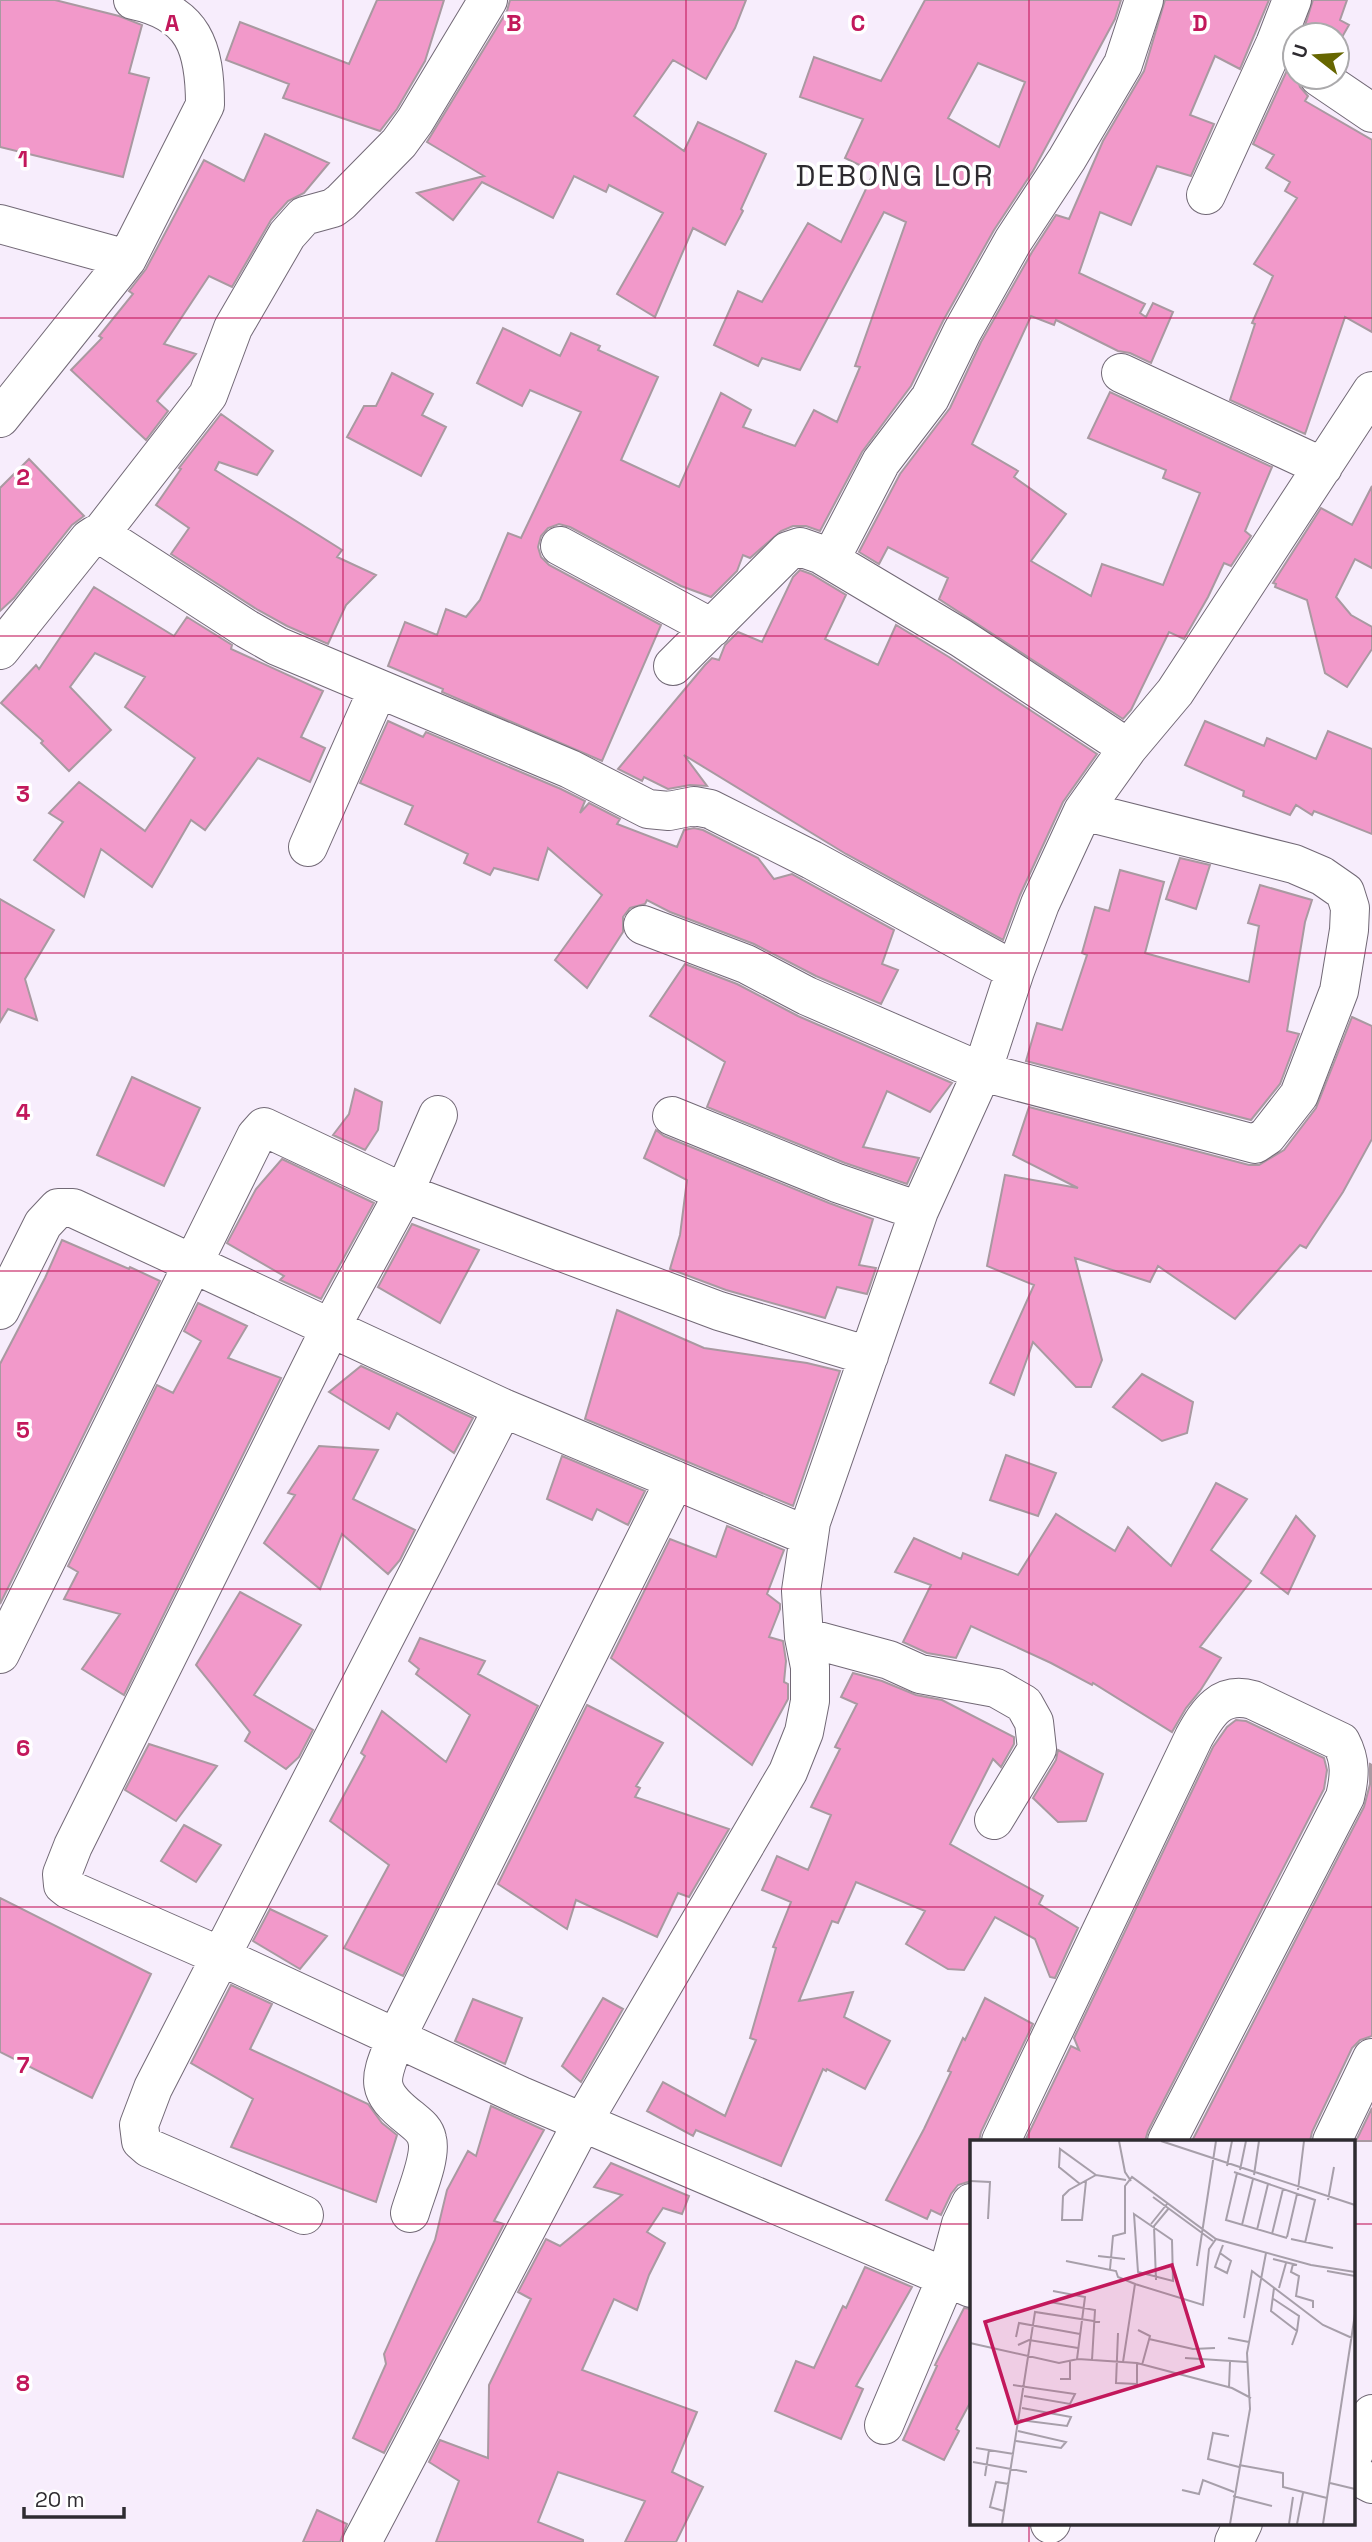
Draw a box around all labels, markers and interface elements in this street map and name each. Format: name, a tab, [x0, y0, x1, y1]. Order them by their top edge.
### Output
text: A	[165, 8, 180, 38]
text: B	[506, 8, 522, 38]
text: C	[851, 8, 865, 38]
text: D	[1192, 8, 1208, 38]
north arrow	[1281, 21, 1351, 91]
text: U	[1286, 41, 1314, 61]
text: 1	[18, 144, 28, 174]
district label: DEBONG LOR	[796, 156, 994, 195]
text: 2	[16, 462, 30, 492]
text: 3	[16, 779, 30, 809]
text: 4	[16, 1097, 31, 1127]
text: 5	[16, 1415, 30, 1445]
text: 6	[16, 1733, 30, 1763]
text: 7	[17, 2050, 30, 2080]
inset map	[970, 2140, 1354, 2524]
text: 8	[16, 2368, 30, 2398]
scale bar	[24, 2476, 124, 2520]
text: 20 m	[35, 2486, 85, 2513]

